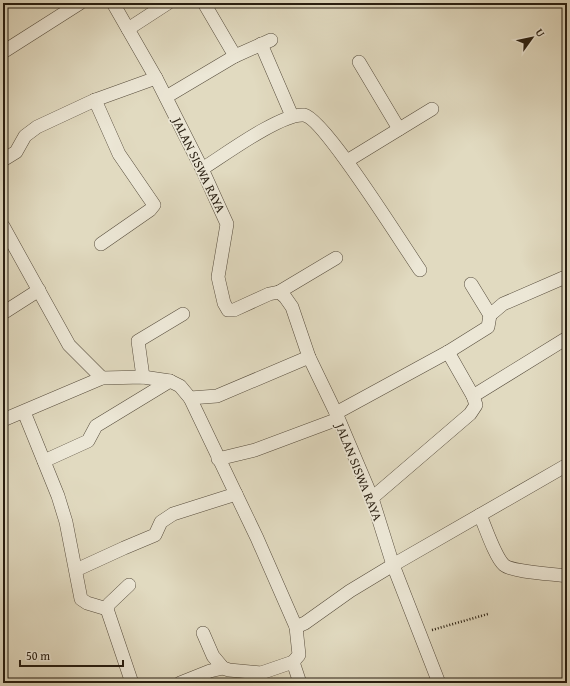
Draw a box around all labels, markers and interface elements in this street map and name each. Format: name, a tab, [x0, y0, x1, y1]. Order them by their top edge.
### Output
north arrow	[512, 18, 552, 58]
text: U	[532, 25, 549, 41]
street label: JALAN SISWA RAYA	[167, 112, 230, 216]
street label: JALAN SISWA RAYA	[330, 418, 387, 524]
scale bar	[20, 642, 123, 668]
text: 50 m	[26, 647, 50, 664]

